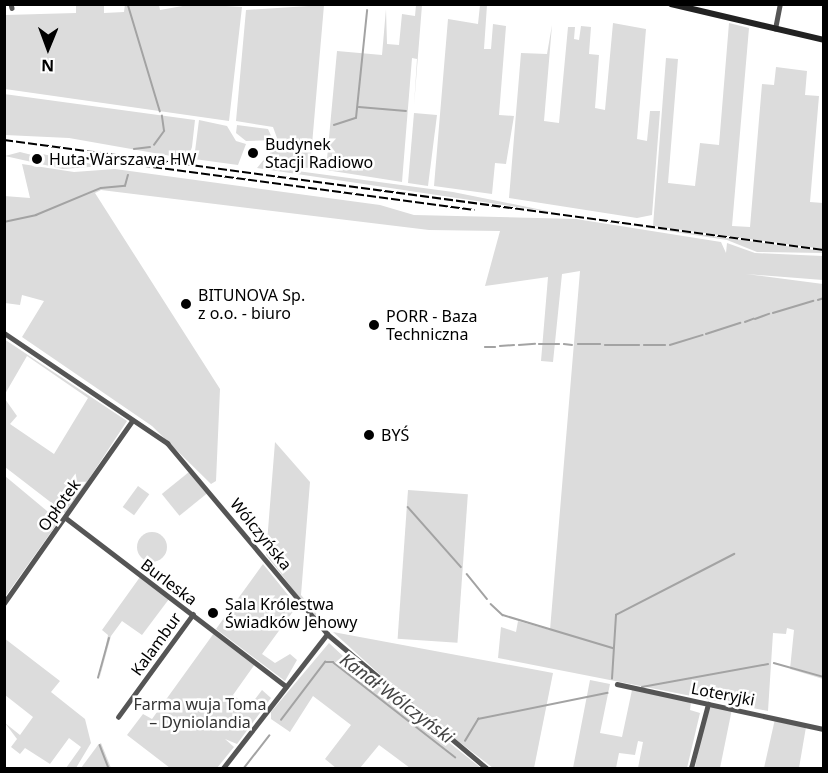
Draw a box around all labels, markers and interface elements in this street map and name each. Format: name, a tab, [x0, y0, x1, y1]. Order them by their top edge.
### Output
north arrow	[18, 18, 78, 78]
text: N	[41, 55, 54, 77]
place label: Budynek Stacji Radiowo	[265, 134, 373, 172]
marker: Budynek Stacji Radiowo	[246, 146, 260, 160]
place label: Huta Warszawa HW	[49, 149, 196, 169]
marker: Huta Warszawa HW	[30, 152, 44, 166]
place label: BITUNOVA Sp. z o.o. - biuro	[198, 285, 305, 323]
marker: BITUNOVA Sp. z o.o. - biuro	[179, 297, 193, 311]
place label: PORR - Baza Techniczna	[386, 306, 477, 344]
marker: PORR - Baza Techniczna	[367, 318, 381, 332]
place label: BYŚ	[381, 425, 409, 445]
marker: BYŚ	[362, 428, 376, 442]
street label: Opłotek	[34, 475, 84, 535]
street label: Wólczyńska	[226, 494, 296, 574]
street label: Burleska	[137, 555, 201, 609]
place label: Sala Królestwa Świadków Jehowy	[225, 594, 357, 632]
marker: Sala Królestwa Świadków Jehowy	[206, 606, 220, 620]
street label: Kalambur	[127, 609, 185, 679]
water label: Kanał Wólczyński	[336, 648, 458, 748]
street label: Loteryjki	[690, 678, 756, 710]
park label: Farma wuja Toma – Dyniolandia	[133, 694, 267, 732]

